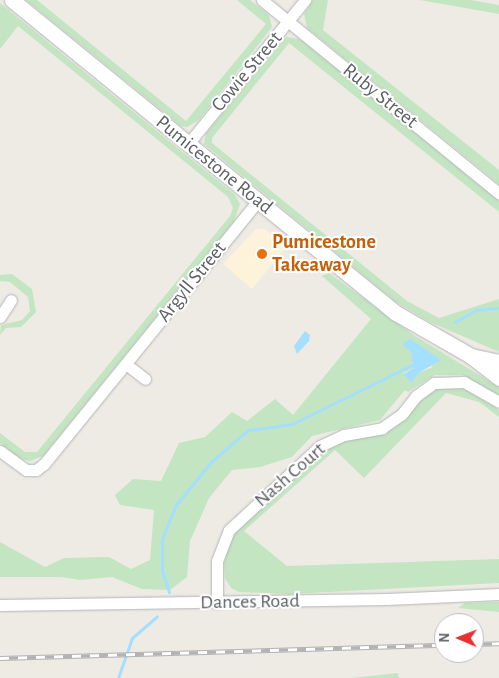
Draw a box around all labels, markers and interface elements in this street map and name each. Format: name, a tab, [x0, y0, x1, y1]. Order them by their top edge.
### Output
street label: Cowie Street	[206, 27, 288, 117]
street label: Ruby Street	[338, 58, 422, 134]
street label: Pumicestone Road	[151, 110, 277, 220]
place label: Pumicestone Takeaway	[272, 230, 376, 277]
street label: Argyll Street	[152, 237, 232, 327]
marker: Pumicestone Takeaway	[256, 248, 268, 260]
street label: Nash Court	[250, 438, 330, 512]
street label: Dances Road	[200, 589, 300, 615]
north arrow	[434, 613, 484, 663]
text: N	[438, 633, 452, 643]

